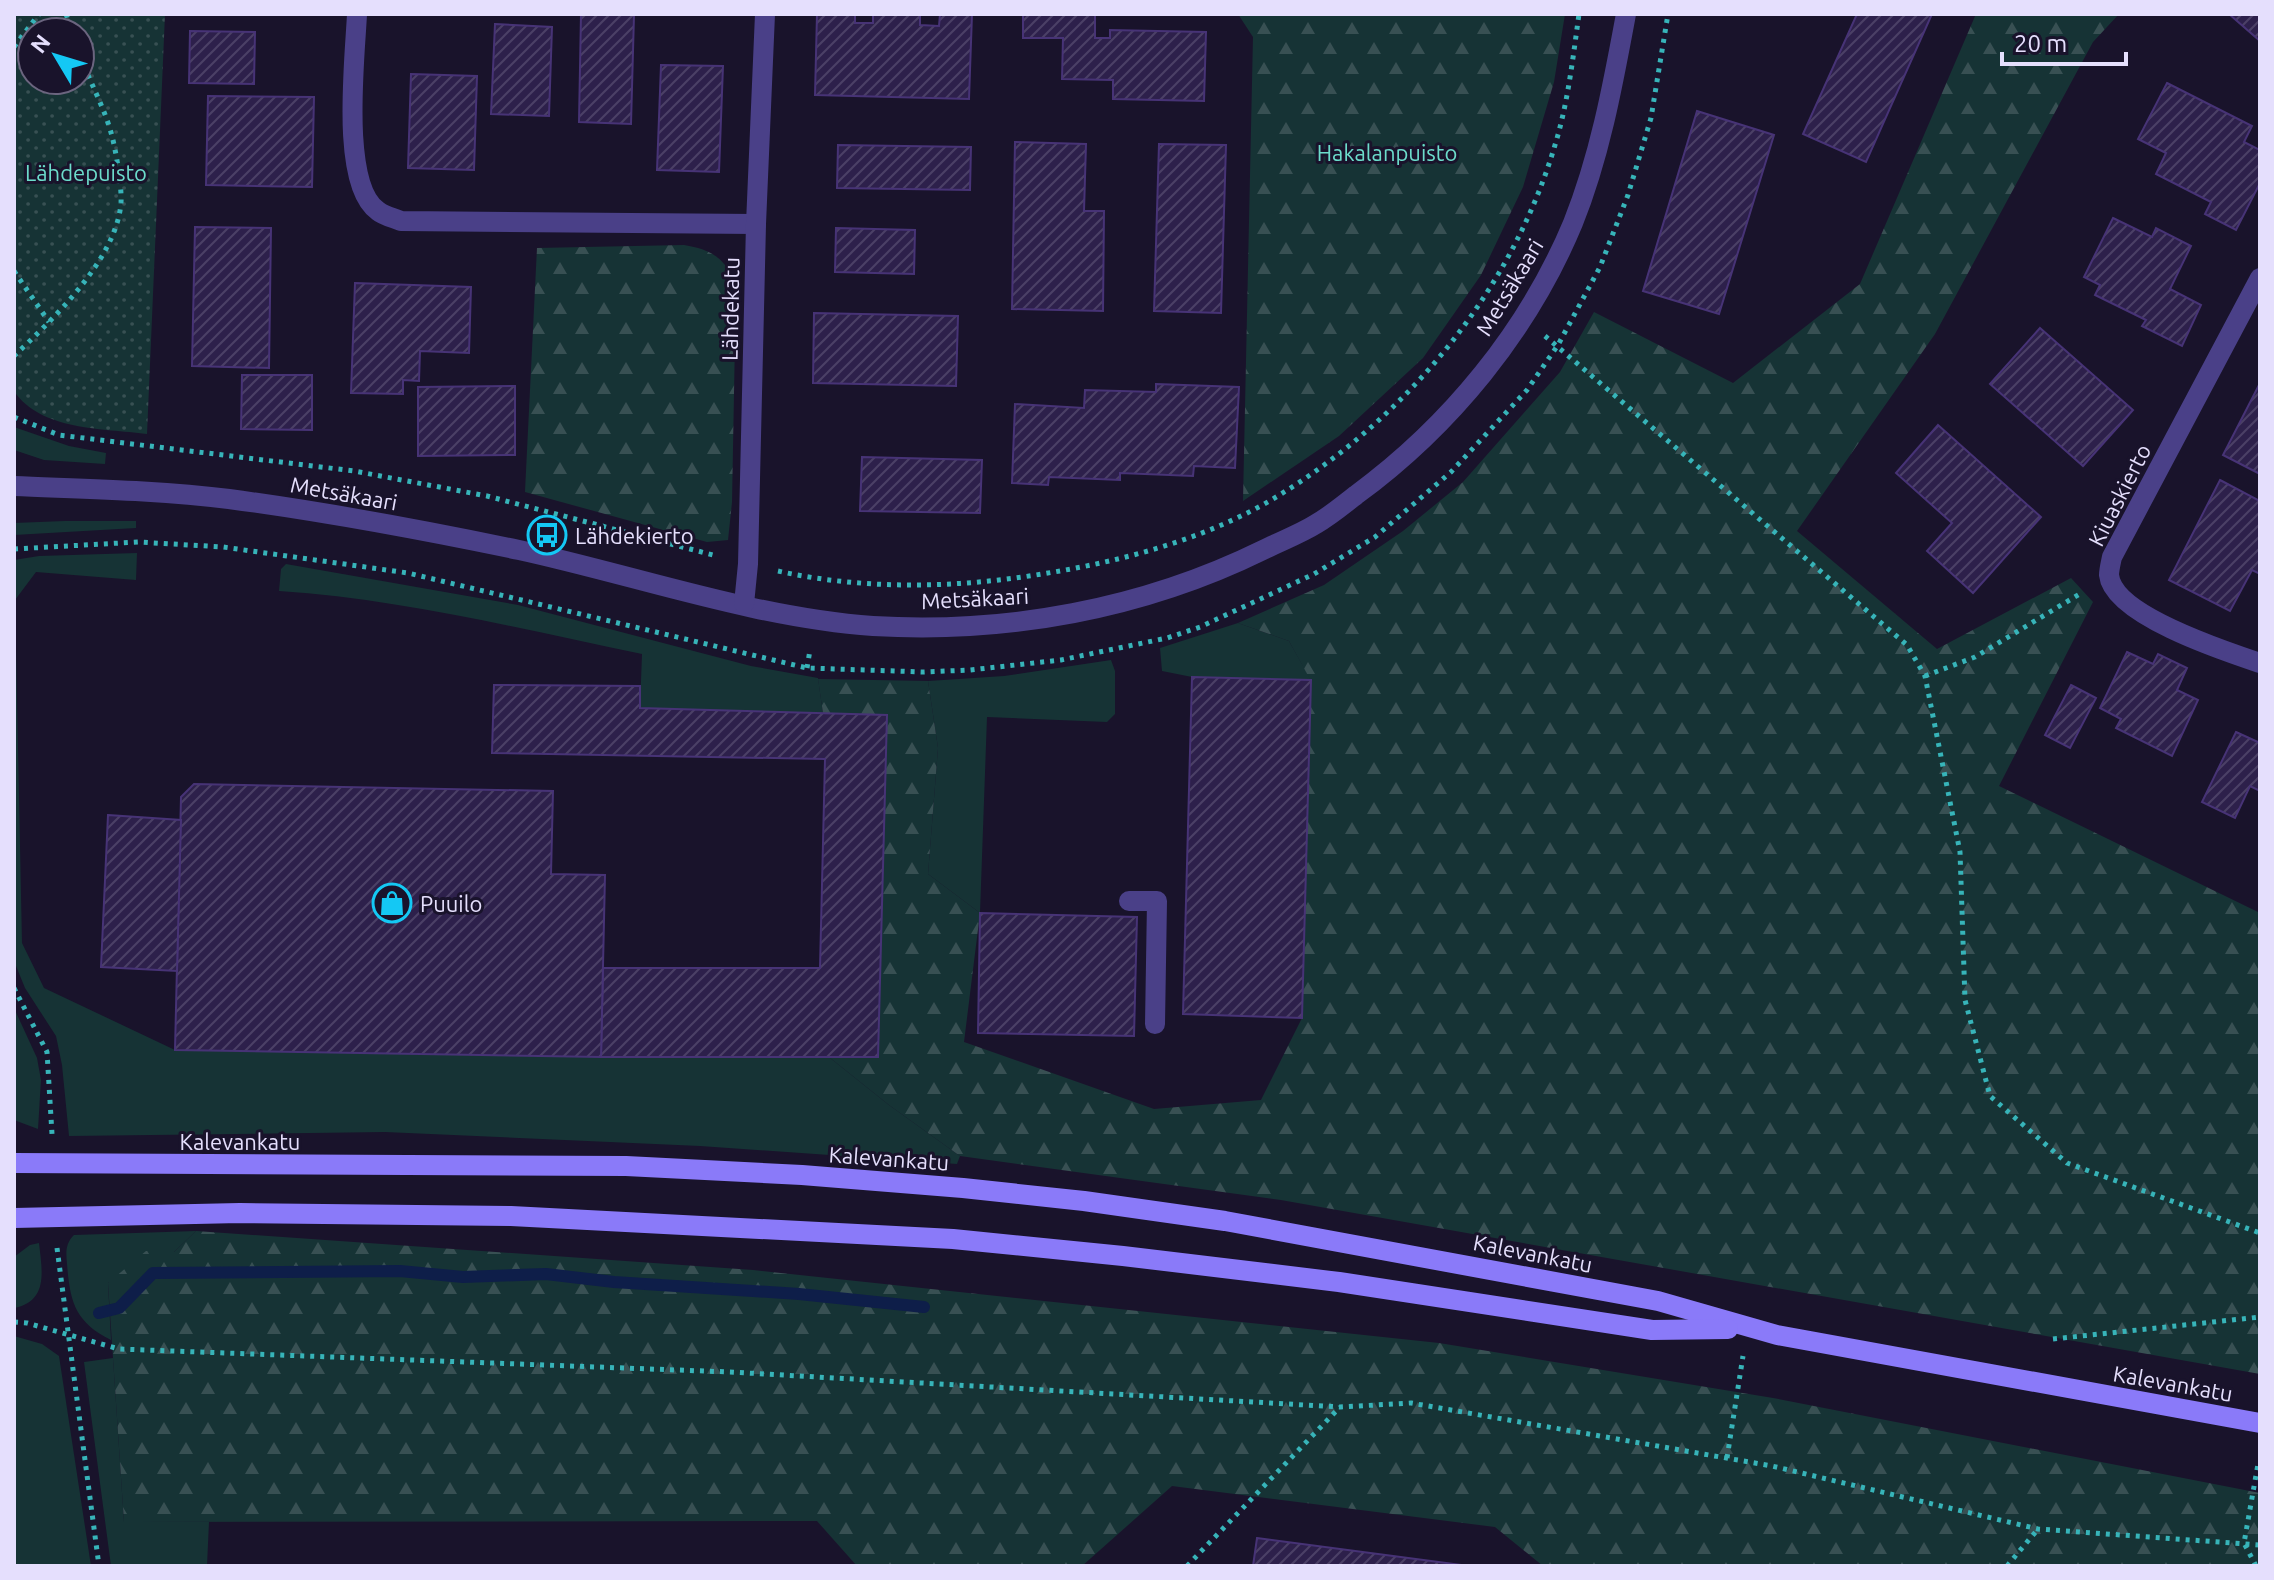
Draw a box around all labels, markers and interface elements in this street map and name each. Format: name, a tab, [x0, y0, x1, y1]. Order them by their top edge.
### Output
north arrow	[16, 16, 96, 96]
scale bar	[2002, 16, 2126, 66]
text: N	[25, 29, 55, 58]
text: 20 m	[2014, 30, 2067, 57]
park label: Hakalanpuisto	[1317, 140, 1457, 165]
park label: Lähdepuisto	[25, 160, 147, 185]
street label: Metsäkaari	[1470, 234, 1548, 340]
street label: Lähdekatu	[717, 257, 743, 361]
street label: Kiuaskierto	[2083, 440, 2155, 550]
street label: Metsäkaari	[289, 471, 399, 515]
bus stop icon: Lähdekierto	[526, 514, 568, 556]
place label: Lähdekierto	[575, 523, 694, 548]
street label: Metsäkaari	[920, 583, 1030, 613]
shop icon: Puuilo	[371, 882, 413, 924]
place label: Puuilo	[420, 891, 482, 916]
street label: Kalevankatu	[180, 1129, 300, 1154]
street label: Kalevankatu	[828, 1141, 950, 1175]
street label: Kalevankatu	[1471, 1229, 1595, 1277]
street label: Kalevankatu	[2111, 1360, 2235, 1406]

